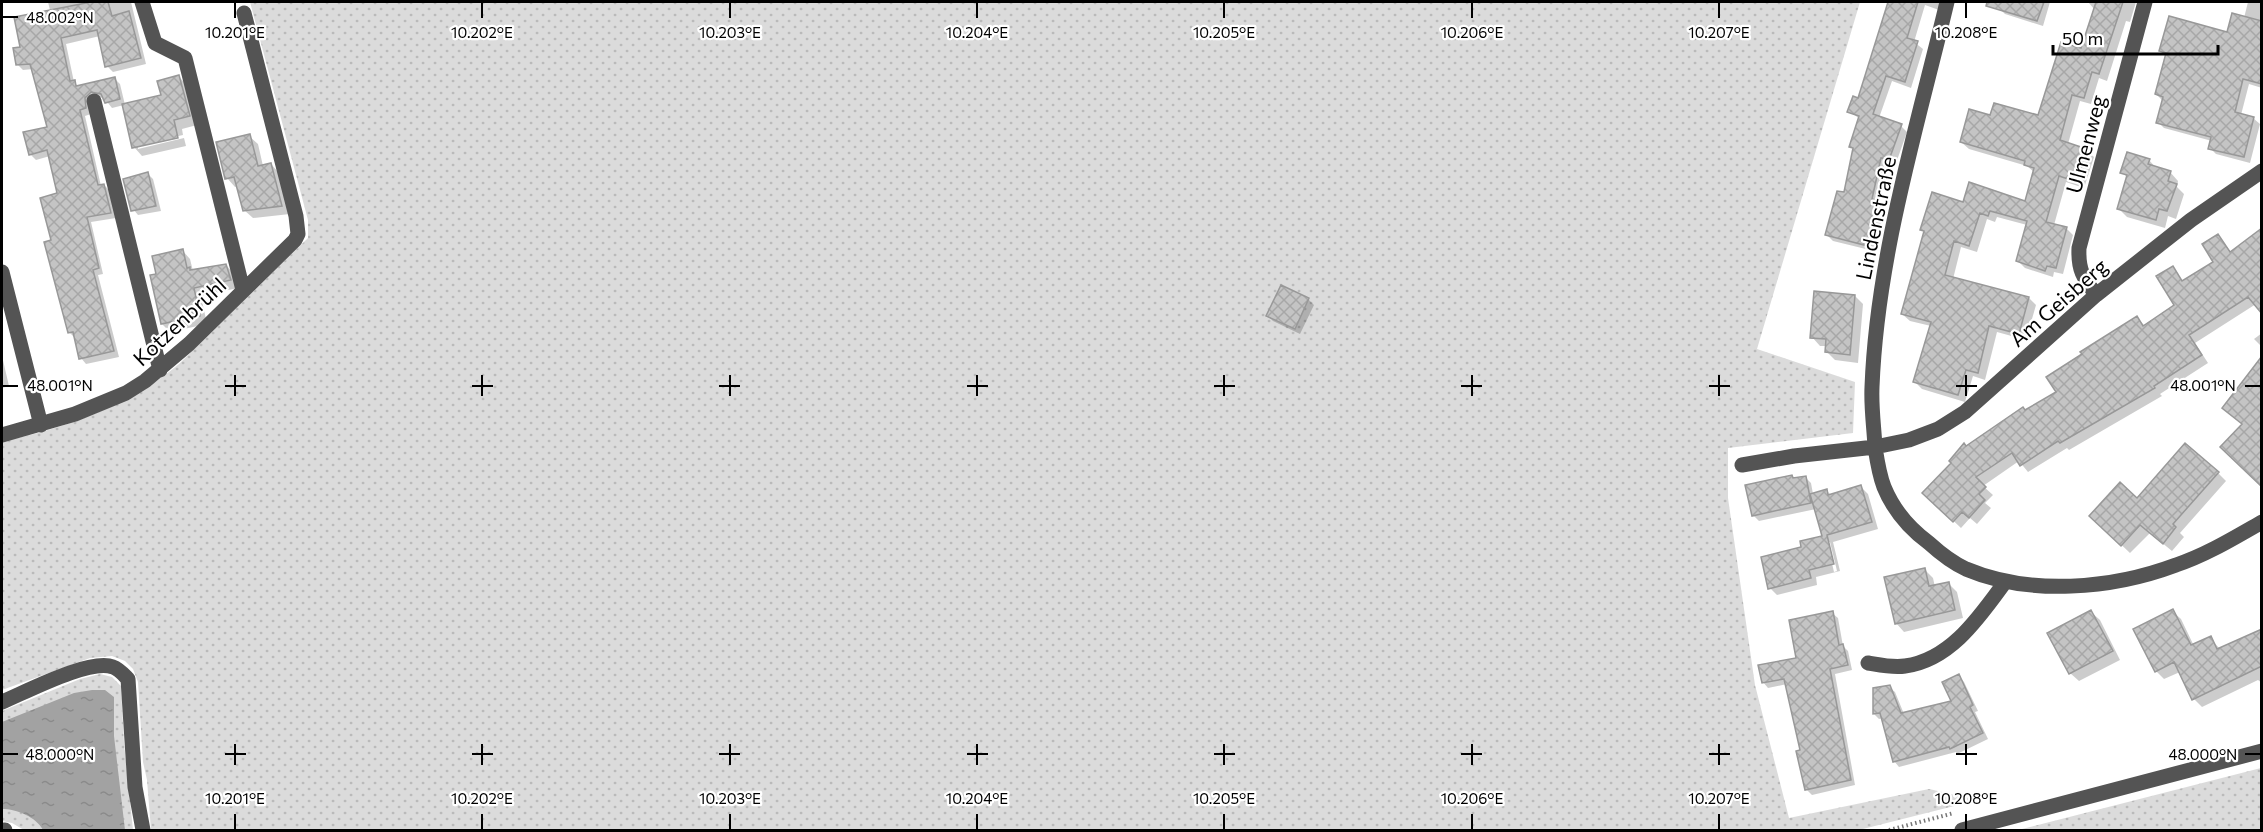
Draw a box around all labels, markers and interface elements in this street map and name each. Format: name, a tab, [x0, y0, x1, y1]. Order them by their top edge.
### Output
text: 48.002°N	[26, 8, 94, 26]
scale bar	[2053, 18, 2218, 56]
text: 10.201°E	[205, 23, 265, 41]
text: 10.202°E	[451, 23, 513, 41]
text: 10.203°E	[699, 23, 761, 41]
text: 10.204°E	[946, 23, 1008, 41]
text: 10.205°E	[1193, 23, 1255, 41]
text: 10.206°E	[1441, 23, 1503, 41]
text: 10.207°E	[1688, 23, 1750, 41]
text: 10.208°E	[1935, 23, 1997, 41]
text: 50 m	[2062, 27, 2103, 49]
street label: Ulmenweg	[2060, 92, 2110, 196]
street label: Lindenstraße	[1850, 154, 1900, 282]
street label: Am Geisberg	[2004, 253, 2112, 351]
street label: Kotzenbrühl	[127, 272, 231, 370]
text: 48.001°N	[27, 376, 93, 394]
text: 48.001°N	[2170, 376, 2236, 394]
text: 48.000°N	[26, 745, 94, 763]
text: 48.000°N	[2169, 745, 2237, 763]
text: 10.201°E	[205, 789, 265, 807]
text: 10.202°E	[451, 789, 513, 807]
text: 10.203°E	[699, 789, 761, 807]
text: 10.204°E	[946, 789, 1008, 807]
text: 10.205°E	[1193, 789, 1255, 807]
text: 10.206°E	[1441, 789, 1503, 807]
text: 10.207°E	[1688, 789, 1750, 807]
text: 10.208°E	[1935, 789, 1997, 807]

